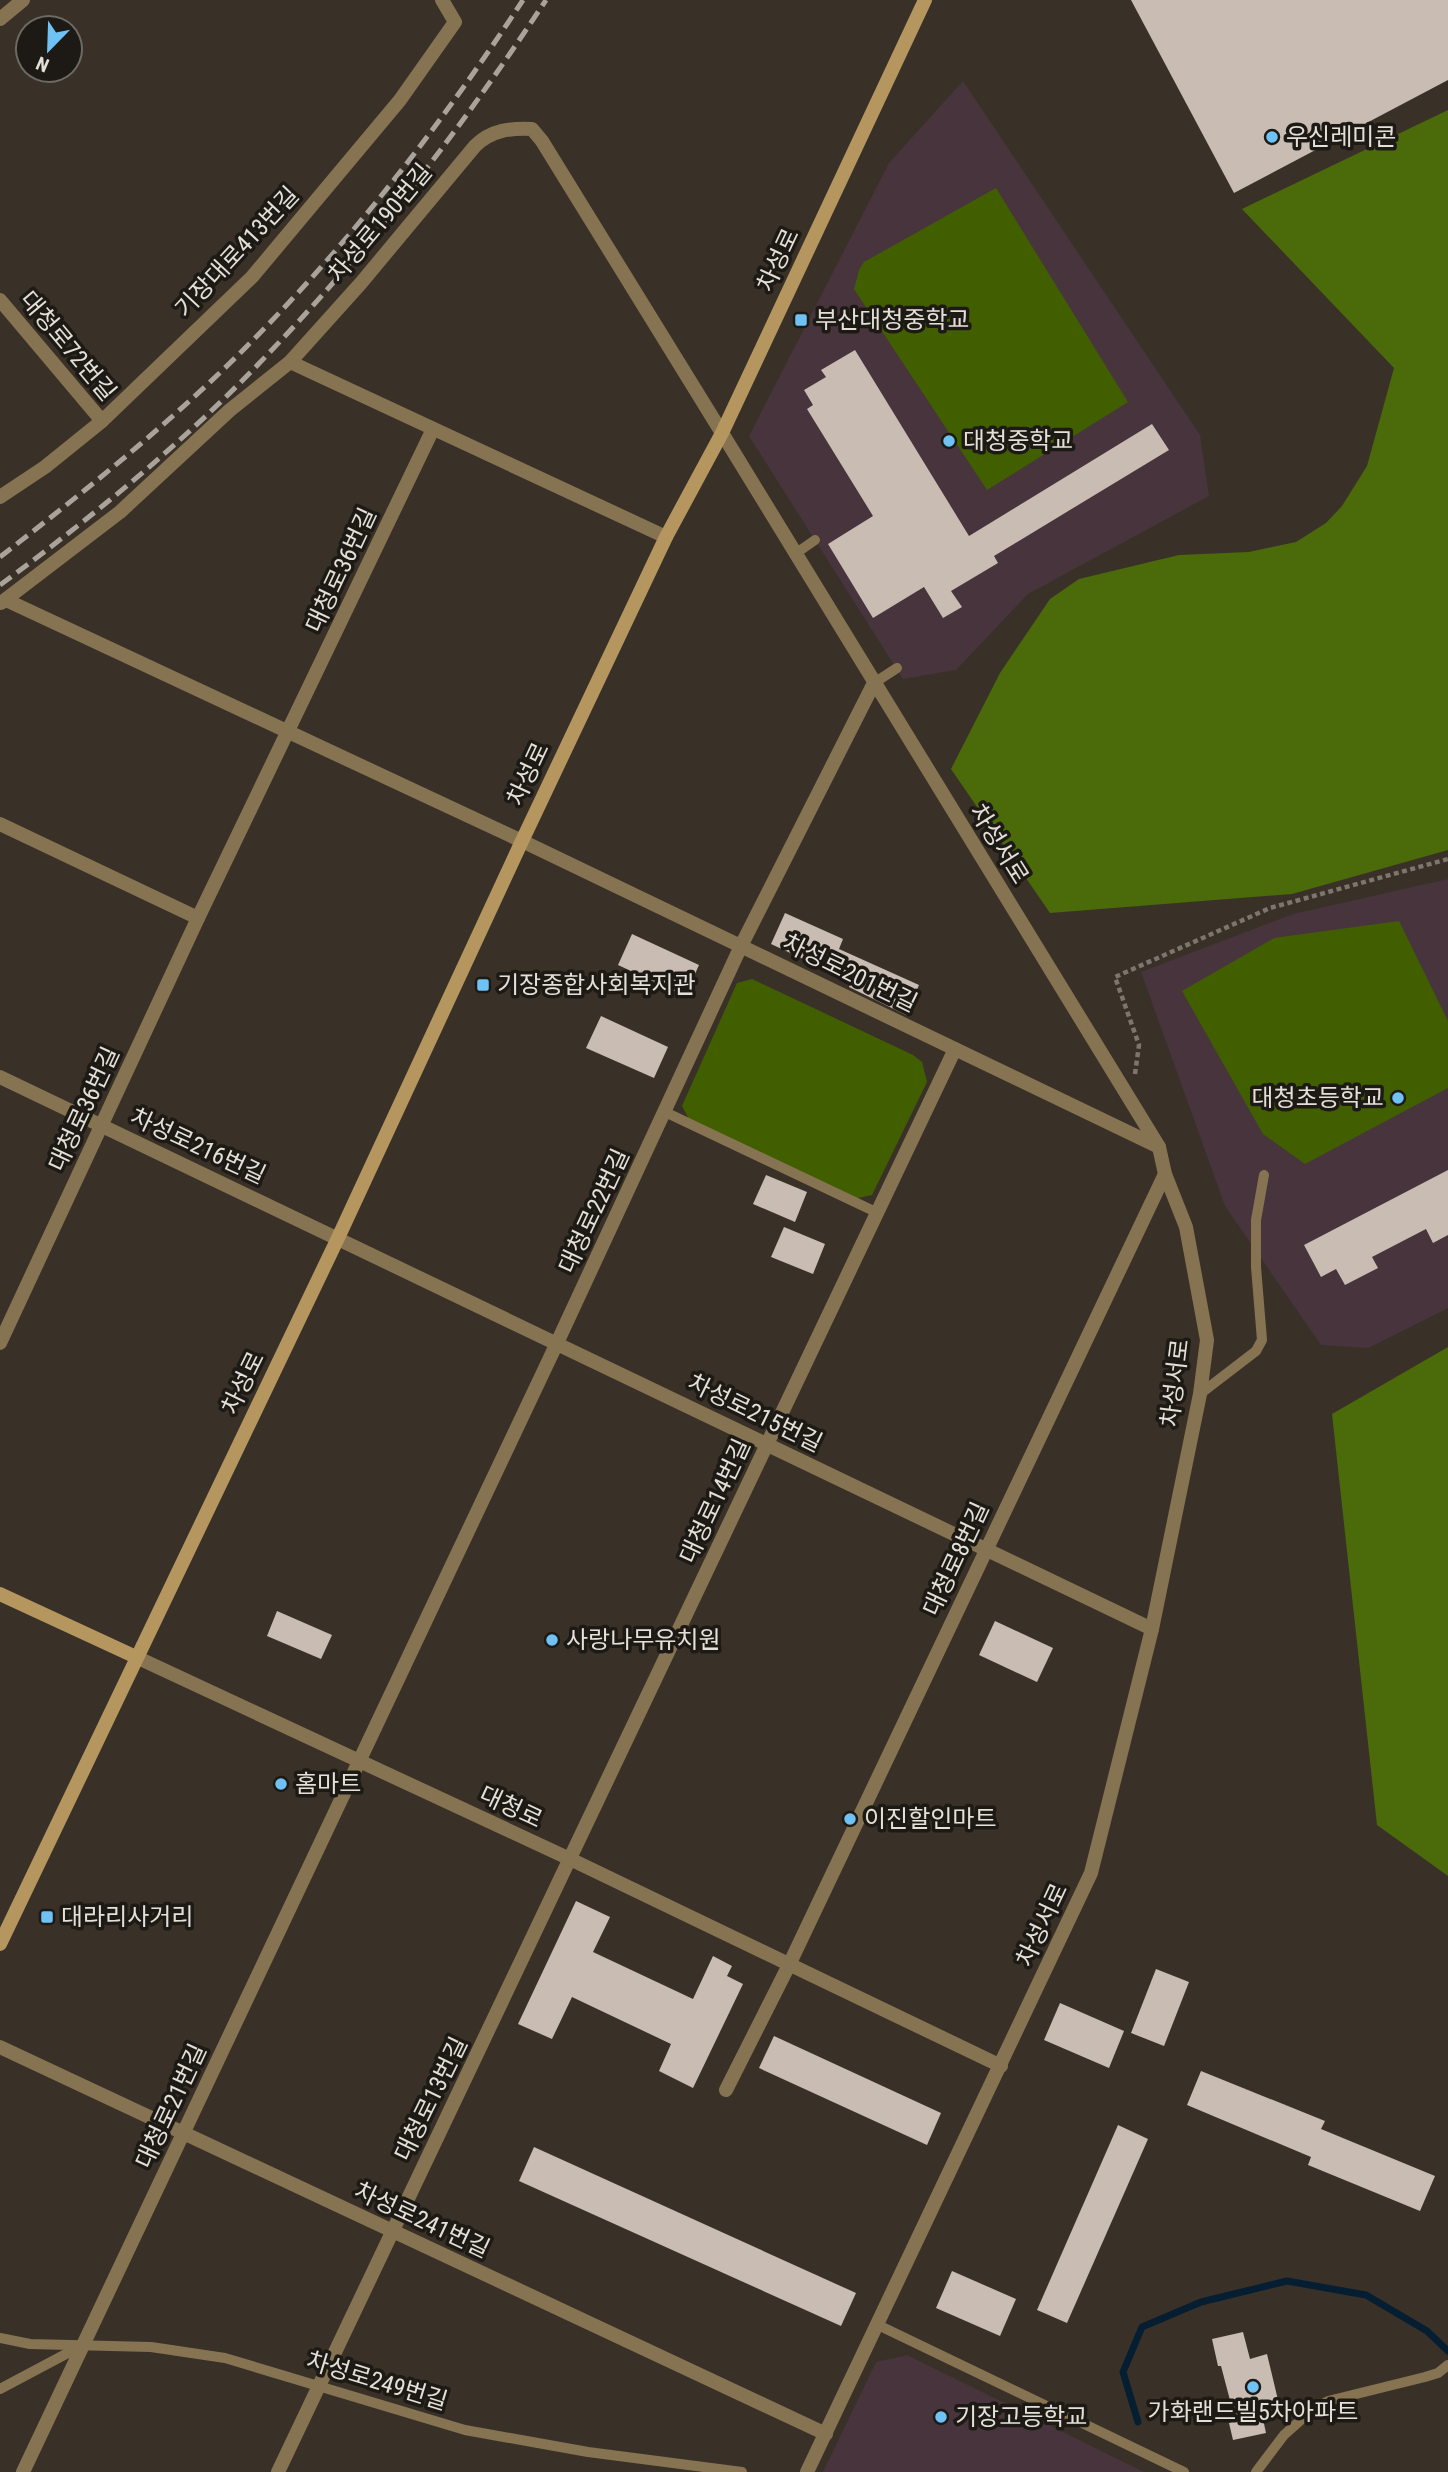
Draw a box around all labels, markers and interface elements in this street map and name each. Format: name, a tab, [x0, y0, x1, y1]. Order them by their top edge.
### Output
north arrow	[14, 14, 84, 84]
text: N	[33, 51, 52, 77]
place label: 우신레미콘	[1286, 123, 1396, 151]
marker: 우신레미콘	[1264, 129, 1280, 145]
street label: 차성로190번길	[322, 158, 438, 288]
street label: 기장대로413번길	[169, 181, 305, 323]
street label: 차성로	[751, 224, 805, 296]
street label: 대청로72번길	[14, 286, 122, 406]
place label: 부산대청중학교	[815, 306, 970, 334]
marker: 부산대청중학교	[793, 312, 809, 328]
place label: 대청중학교	[963, 427, 1073, 455]
marker: 대청중학교	[941, 433, 957, 449]
street label: 대청로36번길	[300, 503, 382, 637]
street label: 차성로	[501, 738, 555, 810]
street label: 차성서로	[964, 799, 1034, 889]
street label: 차성로201번길	[778, 928, 922, 1018]
place label: 기장종합사회복지관	[497, 971, 696, 999]
marker: 기장종합사회복지관	[475, 977, 491, 993]
street label: 대청로36번길	[43, 1042, 125, 1176]
place label: 대청초등학교	[1252, 1084, 1384, 1112]
marker: 대청초등학교	[1390, 1090, 1406, 1106]
street label: 차성로216번길	[126, 1102, 270, 1190]
street label: 대청로22번길	[553, 1144, 635, 1278]
street label: 차성서로	[1156, 1337, 1194, 1429]
street label: 차성로	[216, 1347, 270, 1419]
street label: 차성로215번길	[683, 1368, 827, 1458]
street label: 대청로14번길	[674, 1434, 756, 1568]
street label: 대청로8번길	[917, 1498, 995, 1620]
place label: 사랑나무유치원	[566, 1626, 721, 1654]
marker: 사랑나무유치원	[544, 1632, 560, 1648]
place label: 홈마트	[295, 1770, 361, 1798]
marker: 홈마트	[273, 1776, 289, 1792]
street label: 대청로	[475, 1780, 547, 1834]
place label: 이진할인마트	[864, 1805, 996, 1833]
marker: 이진할인마트	[842, 1811, 858, 1827]
street label: 차성서로	[1011, 1879, 1073, 1971]
place label: 대라리사거리	[61, 1903, 193, 1931]
marker: 대라리사거리	[39, 1909, 55, 1925]
street label: 대청로13번길	[389, 2033, 473, 2165]
street label: 대청로21번길	[130, 2039, 212, 2173]
street label: 차성로241번길	[350, 2176, 494, 2264]
street label: 차성로249번길	[303, 2346, 451, 2416]
marker: 가화랜드빌5차아파트	[1245, 2379, 1261, 2395]
place label: 가화랜드빌5차아파트	[1148, 2398, 1358, 2426]
place label: 기장고등학교	[955, 2403, 1087, 2431]
marker: 기장고등학교	[933, 2409, 949, 2425]

